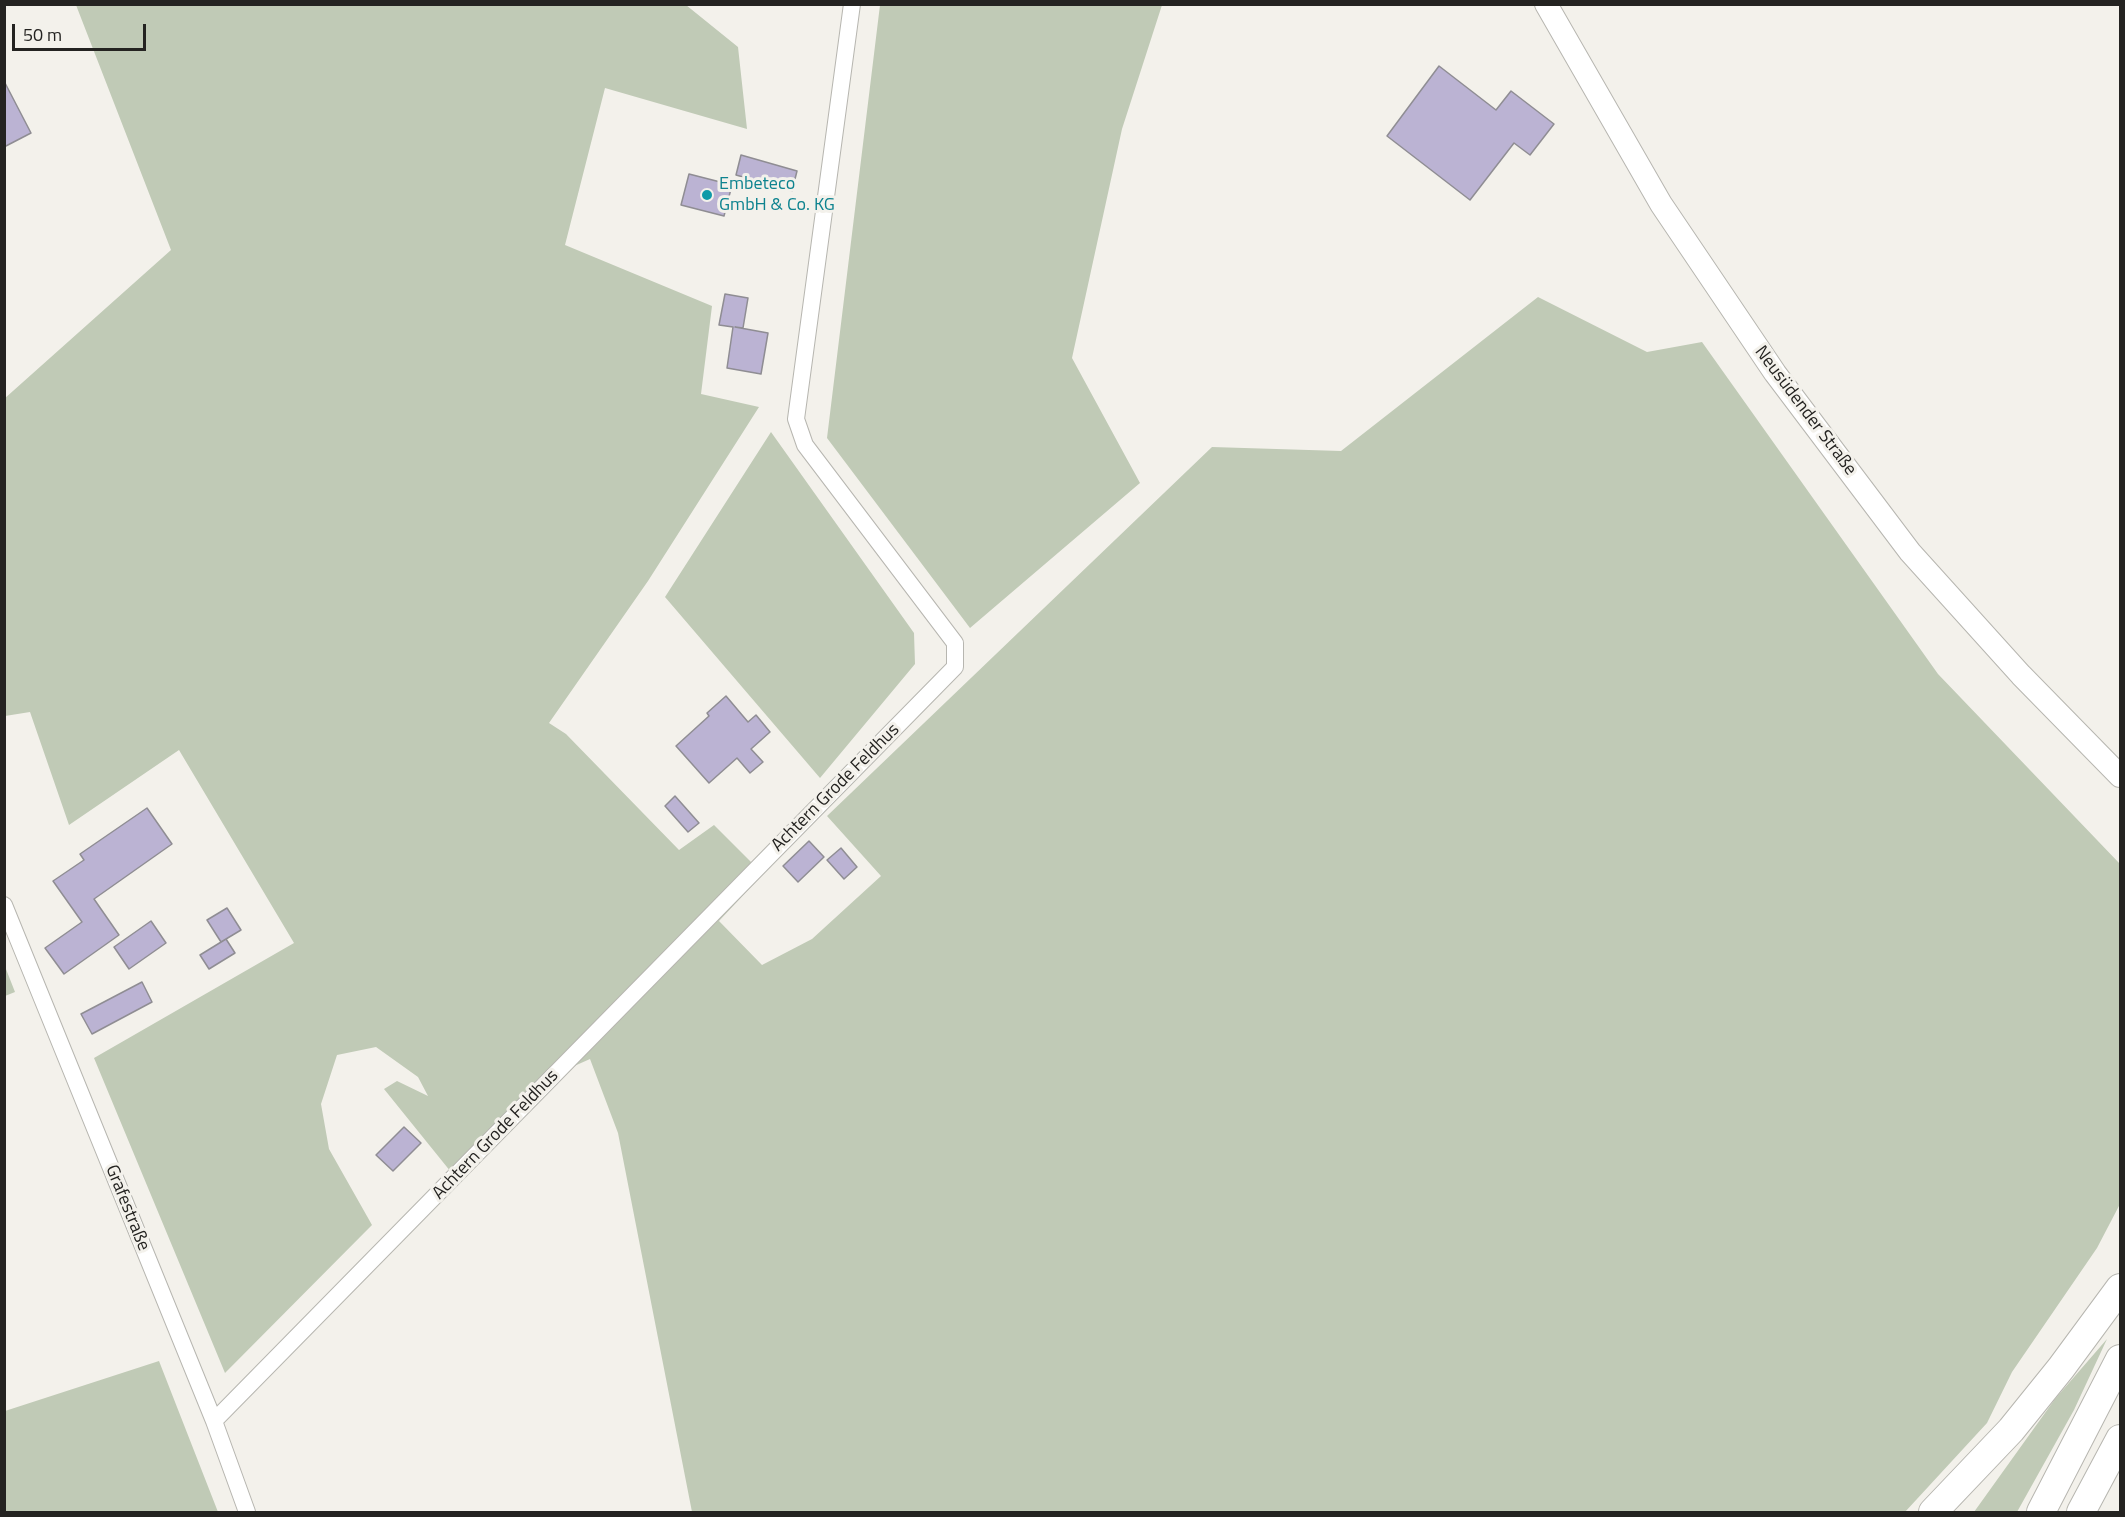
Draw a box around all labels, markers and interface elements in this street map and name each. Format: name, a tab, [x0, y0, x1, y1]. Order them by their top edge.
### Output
scale bar	[15, 12, 148, 50]
text: 50 m	[23, 21, 62, 48]
place label: Embeteco GmbH & Co. KG	[719, 174, 835, 216]
marker: Embeteco GmbH & Co. KG	[700, 188, 714, 202]
street label: Neusüdender Straße	[1749, 342, 1861, 480]
street label: Achtern Grode Feldhus	[768, 720, 904, 856]
street label: Achtern Grode Feldhus	[428, 1066, 564, 1204]
street label: Grafestraße	[100, 1162, 154, 1254]

